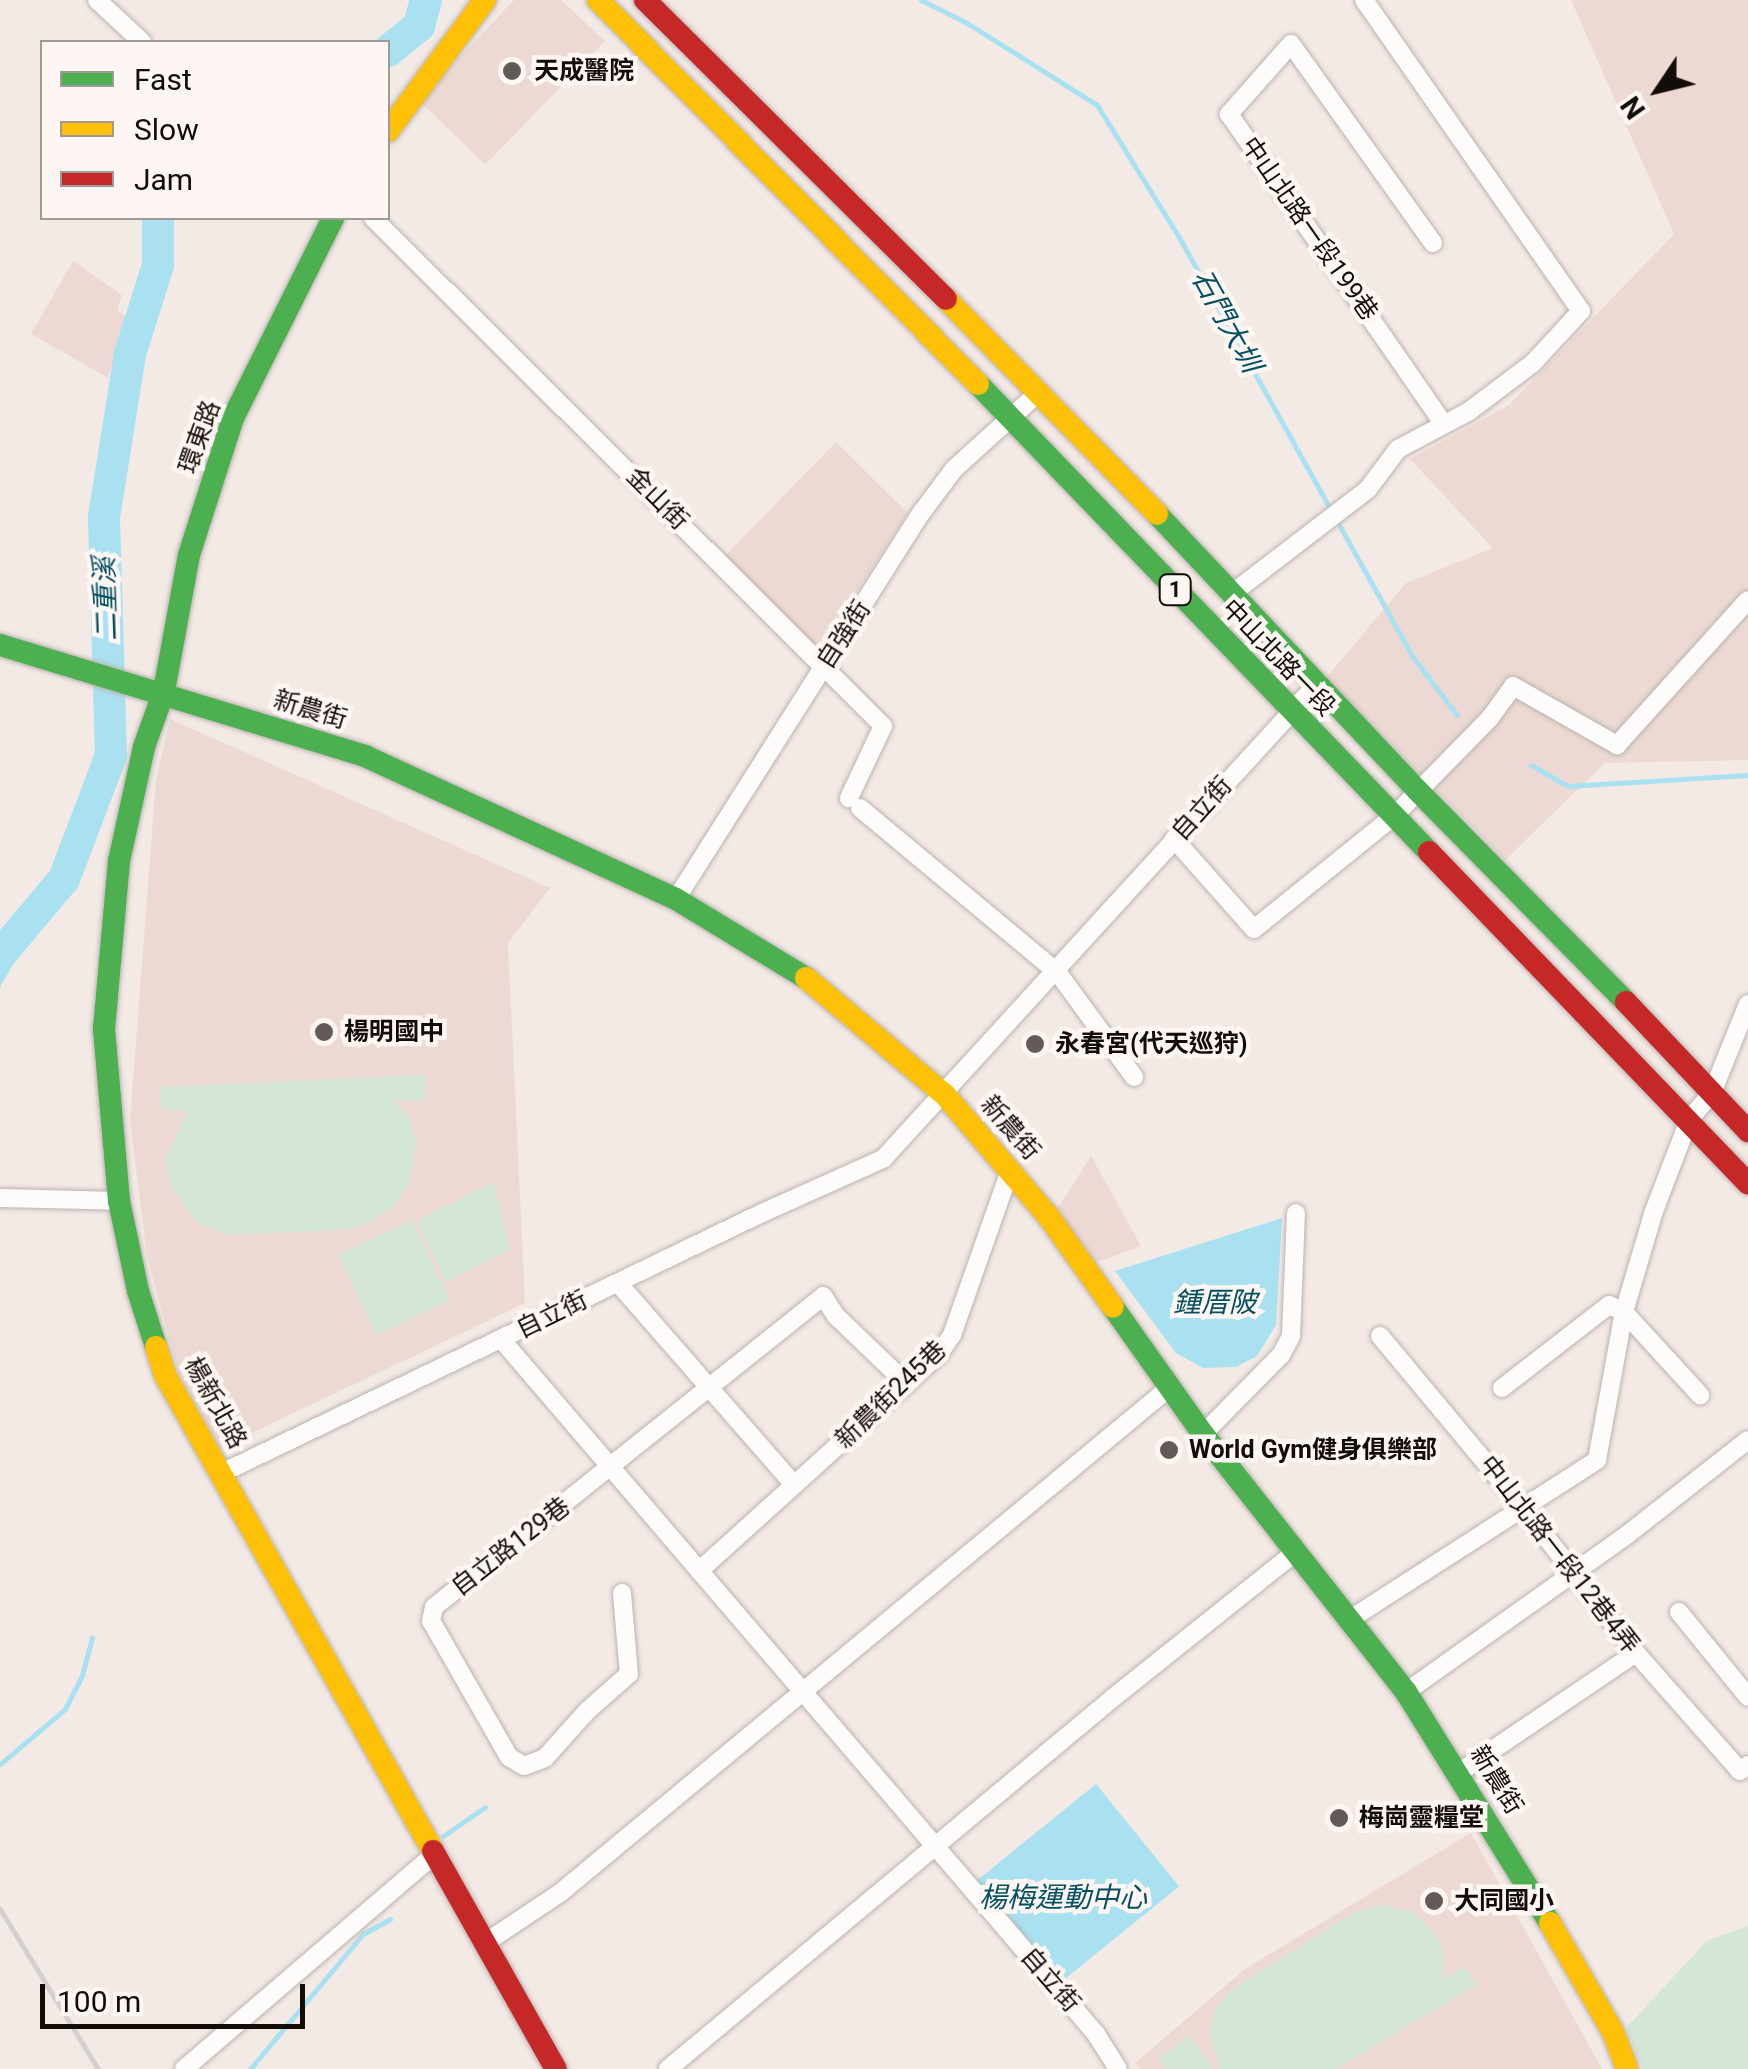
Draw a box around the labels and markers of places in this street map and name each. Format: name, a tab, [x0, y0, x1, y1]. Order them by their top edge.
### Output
place label: 天成醫院	[534, 56, 634, 86]
marker: 天成醫院	[499, 58, 525, 84]
place label: 楊明國中	[344, 1017, 444, 1047]
marker: 楊明國中	[313, 1021, 335, 1043]
place label: 永春宮(代天巡狩)	[1055, 1029, 1248, 1059]
marker: 永春宮(代天巡狩)	[1024, 1033, 1046, 1055]
place label: World Gym健身俱樂部	[1189, 1435, 1437, 1465]
marker: World Gym健身俱樂部	[1158, 1439, 1180, 1461]
place label: 梅崗靈糧堂	[1359, 1803, 1484, 1833]
marker: 梅崗靈糧堂	[1328, 1807, 1350, 1829]
place label: 大同國小	[1454, 1886, 1554, 1916]
marker: 大同國小	[1423, 1890, 1445, 1912]

